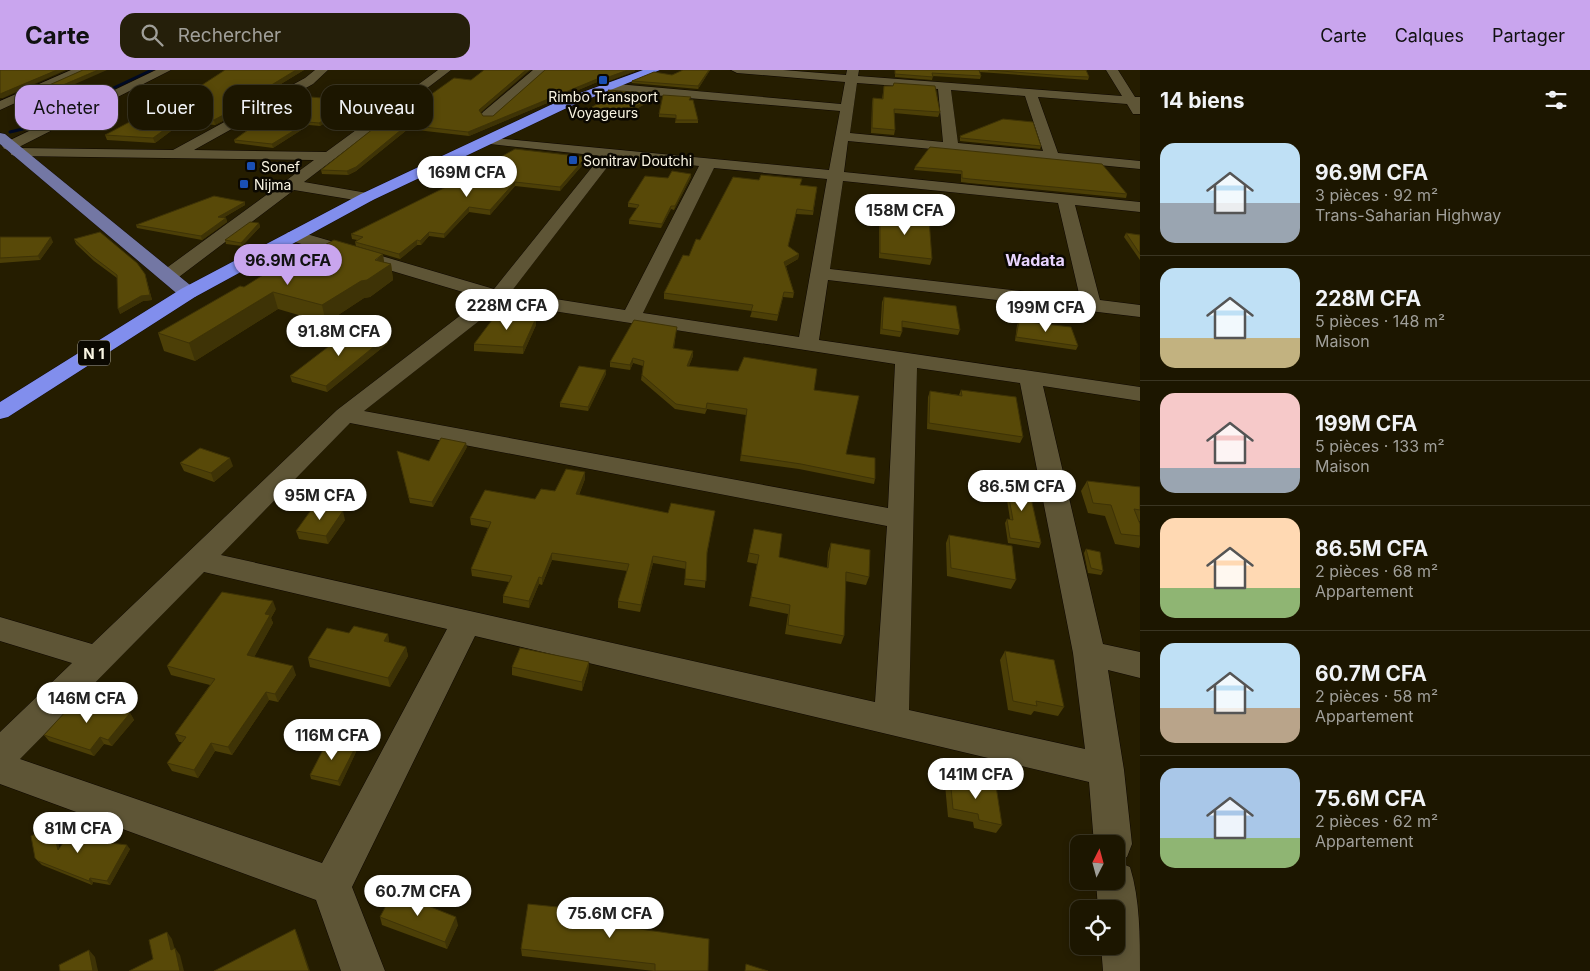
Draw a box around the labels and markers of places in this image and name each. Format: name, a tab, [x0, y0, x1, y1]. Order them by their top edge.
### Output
marker: Rimbo Transport Voyageurs	[597, 74, 609, 86]
place label: Rimbo Transport Voyageurs	[548, 88, 658, 121]
place label: Sonitrav Doutchi	[583, 152, 692, 169]
marker: Sonitrav Doutchi	[567, 154, 579, 166]
pin: 169M CFA	[415, 156, 519, 198]
place label: Sonef	[261, 158, 300, 175]
marker: Sonef	[245, 160, 257, 172]
place label: Nijma	[254, 176, 291, 193]
marker: Nijma	[238, 178, 250, 190]
pin: 158M CFA	[853, 194, 957, 236]
pin: 96.9M CFA	[231, 244, 345, 286]
pin: 228M CFA	[455, 288, 559, 331]
pin: 199M CFA	[994, 290, 1098, 333]
pin: 91.8M CFA	[282, 314, 396, 357]
pin: 86.5M CFA	[965, 470, 1079, 512]
pin: 95M CFA	[274, 478, 366, 521]
pin: 146M CFA	[35, 682, 139, 724]
pin: 116M CFA	[280, 718, 384, 761]
pin: 141M CFA	[924, 758, 1028, 800]
pin: 81M CFA	[32, 812, 124, 854]
pin: 60.7M CFA	[361, 874, 475, 917]
pin: 75.6M CFA	[553, 896, 667, 939]

